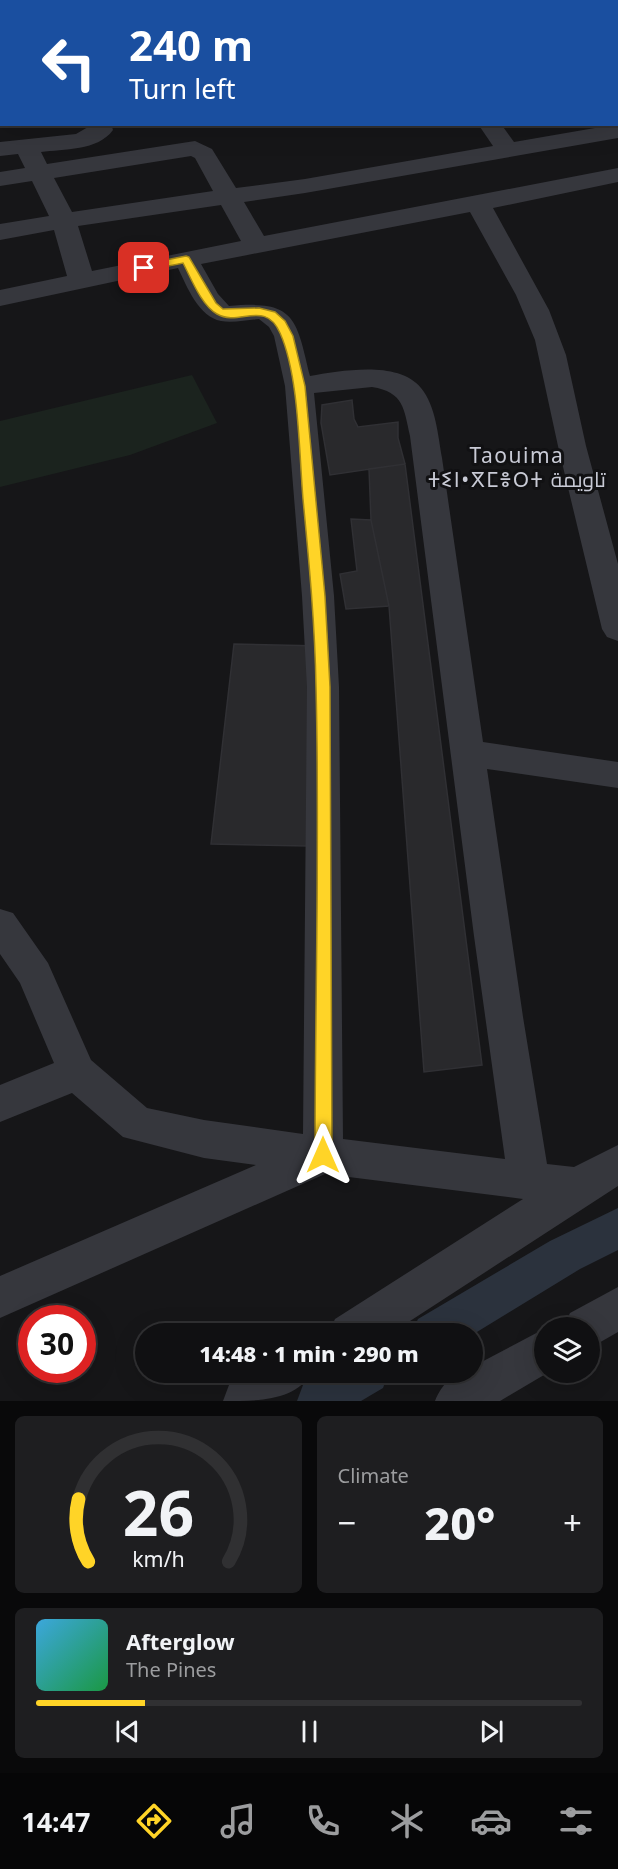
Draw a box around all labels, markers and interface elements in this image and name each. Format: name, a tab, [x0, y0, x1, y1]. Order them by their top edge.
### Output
text: 240 m	[129, 16, 253, 73]
icon: left	[30, 24, 108, 102]
text: Turn left	[129, 70, 235, 107]
pin	[118, 242, 169, 293]
icon: arrive	[127, 251, 160, 284]
district label: Taouima ⵜⵉⵏ•ⴳⵎⴻⵔⵜ تاويمة	[428, 441, 606, 493]
position arrow	[291, 1123, 355, 1187]
speed limit sign: 30	[18, 1305, 96, 1383]
map controls	[534, 1317, 600, 1383]
button: layers	[534, 1317, 600, 1383]
text: 14:48 · 1 min · 290 m	[199, 1338, 419, 1368]
text: Climate	[338, 1462, 409, 1489]
text: 26	[123, 1469, 194, 1554]
text: 20°	[424, 1492, 495, 1553]
text: −	[338, 1500, 356, 1545]
text: +	[563, 1500, 582, 1545]
text: km/h	[132, 1544, 185, 1573]
text: Afterglow	[126, 1626, 235, 1656]
text: The Pines	[126, 1656, 216, 1683]
icon: previous	[111, 1715, 144, 1748]
icon: pause	[293, 1715, 326, 1748]
icon: next	[475, 1715, 508, 1748]
icon: directions	[133, 1800, 175, 1842]
icon: music	[217, 1800, 259, 1842]
icon: phone	[302, 1800, 344, 1842]
icon: climate	[386, 1800, 428, 1842]
icon: car	[470, 1800, 512, 1842]
icon: filters	[555, 1800, 597, 1842]
text: 14:47	[21, 1803, 91, 1840]

